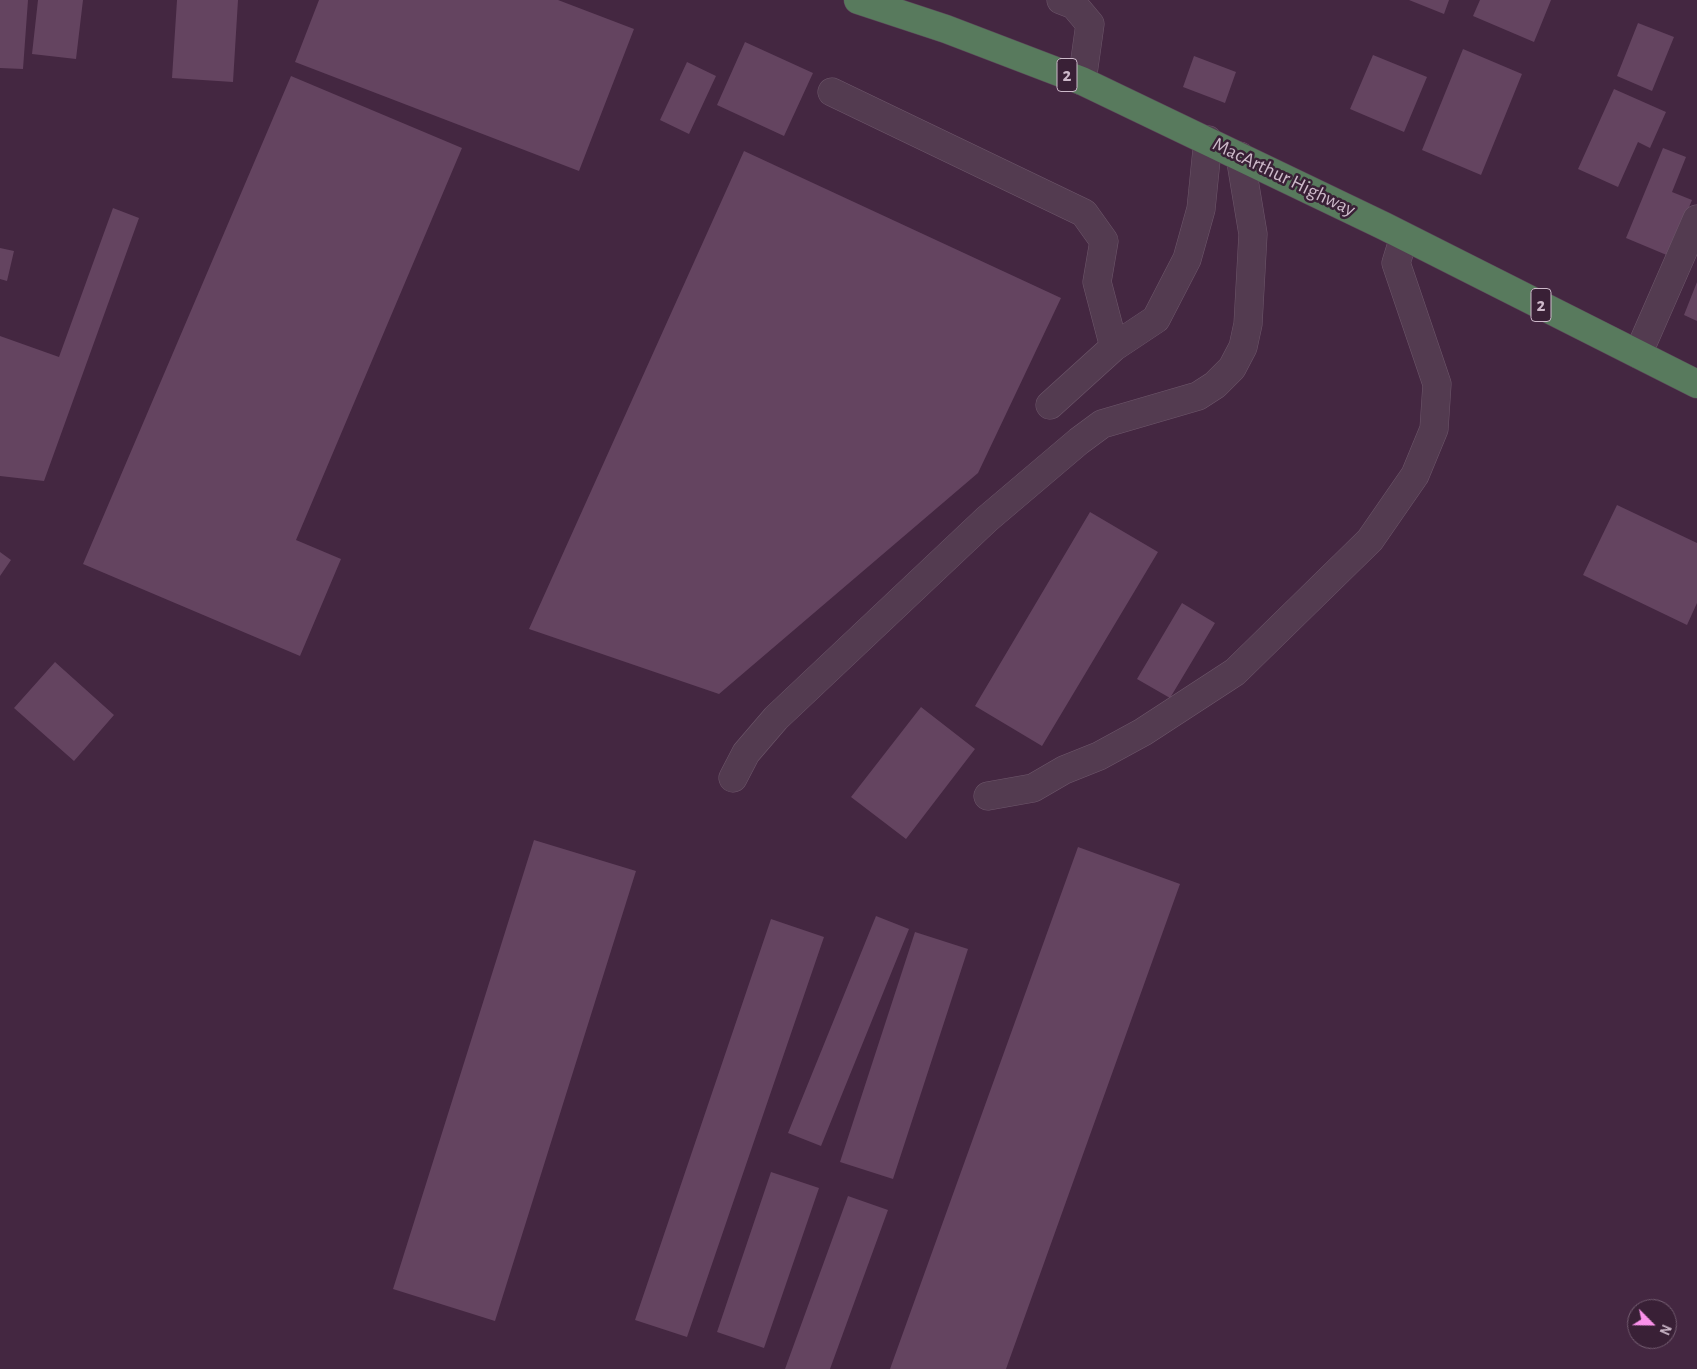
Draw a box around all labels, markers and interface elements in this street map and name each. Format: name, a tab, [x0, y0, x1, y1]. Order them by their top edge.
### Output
road number: 2	[1057, 58, 1077, 92]
street label: MacArthur Highway	[1209, 132, 1359, 222]
road number: 2	[1531, 288, 1551, 322]
north arrow	[1627, 1299, 1677, 1349]
text: N	[1657, 1322, 1673, 1337]

